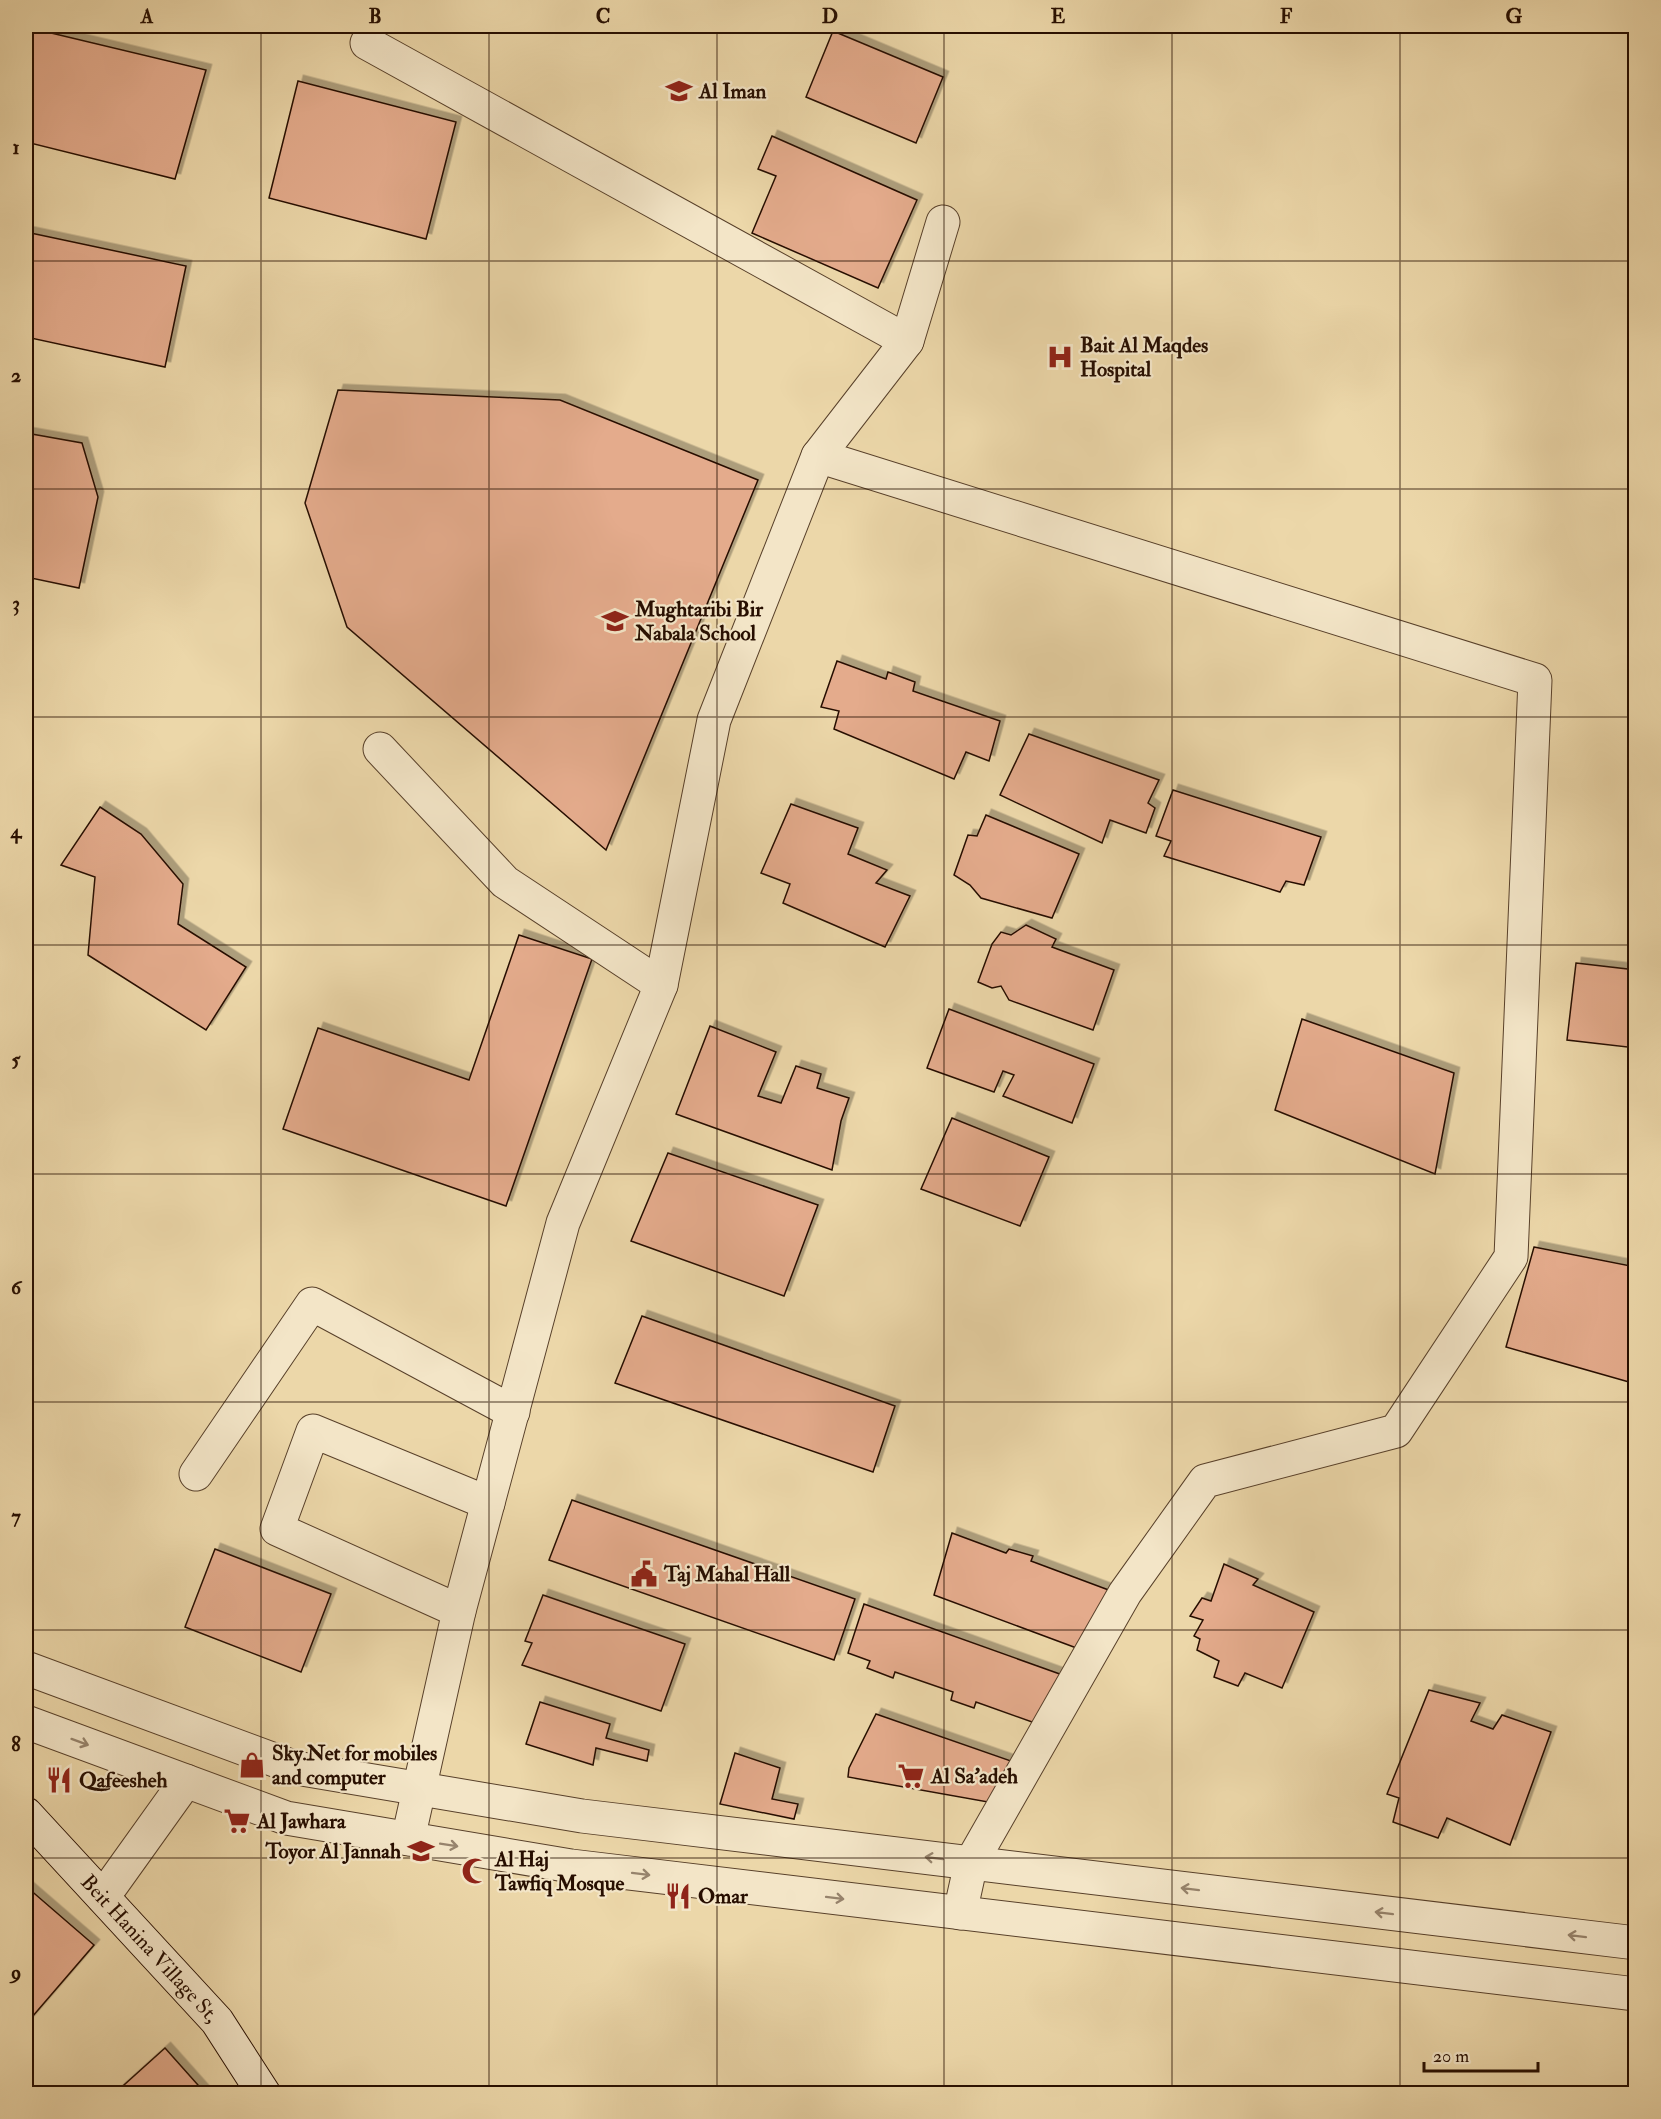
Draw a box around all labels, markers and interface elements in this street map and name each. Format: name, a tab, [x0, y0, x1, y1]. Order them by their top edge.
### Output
text: A	[140, 4, 154, 29]
text: B	[368, 4, 382, 29]
text: C	[596, 4, 610, 29]
text: D	[822, 4, 838, 29]
text: E	[1051, 4, 1066, 29]
text: F	[1280, 4, 1293, 29]
text: G	[1506, 4, 1523, 29]
school or university icon: Al Iman	[664, 76, 694, 106]
place label: Al Iman	[698, 78, 767, 105]
text: 1	[12, 135, 20, 160]
place label: Bait Al Maqdes Hospital	[1080, 332, 1208, 383]
hospital icon: Bait Al Maqdes Hospital	[1045, 342, 1075, 372]
text: 2	[11, 363, 21, 388]
text: 3	[12, 591, 20, 616]
place label: Mughtaribi Bir Nabala School	[634, 596, 764, 647]
school or university icon: Mughtaribi Bir Nabala School	[600, 606, 630, 636]
text: 4	[10, 819, 23, 844]
text: 5	[12, 1047, 22, 1072]
text: 6	[11, 1275, 23, 1300]
text: 7	[11, 1504, 21, 1529]
public building icon: Taj Mahal Hall	[629, 1559, 659, 1589]
place label: Taj Mahal Hall	[663, 1561, 791, 1588]
text: 8	[11, 1732, 21, 1757]
one-way arrow	[71, 1737, 89, 1748]
place label: Sky.Net for mobiles and computer	[272, 1740, 437, 1791]
shop icon: Sky.Net for mobiles and computer	[237, 1750, 267, 1780]
supermarket icon: Al Sa'adeh	[896, 1761, 926, 1791]
place label: Al Sa'adeh	[930, 1763, 1018, 1790]
restaurant icon: Qafeesheh	[44, 1765, 74, 1795]
place label: Qafeesheh	[79, 1767, 168, 1794]
supermarket icon: Al Jawhara	[222, 1806, 252, 1836]
place label: Al Jawhara	[256, 1808, 347, 1835]
school or university icon: Toyor Al Jannah	[406, 1836, 436, 1866]
place label: Toyor Al Jannah	[265, 1838, 401, 1865]
one-way arrow	[438, 1840, 458, 1851]
place label: Al Haj Tawfiq Mosque	[494, 1846, 625, 1897]
one-way arrow	[925, 1853, 945, 1864]
mosque icon: Al Haj Tawfiq Mosque	[460, 1856, 490, 1886]
street label: Beit Hanina Village St,	[75, 1869, 225, 2029]
one-way arrow	[631, 1869, 651, 1880]
restaurant icon: Omar	[663, 1881, 693, 1911]
place label: Omar	[698, 1883, 749, 1910]
one-way arrow	[1181, 1884, 1201, 1895]
one-way arrow	[825, 1893, 844, 1904]
one-way arrow	[1374, 1907, 1394, 1918]
one-way arrow	[1568, 1930, 1588, 1941]
text: 9	[9, 1960, 21, 1985]
scale bar	[1424, 2035, 1538, 2073]
text: 20 m	[1433, 2045, 1469, 2068]

